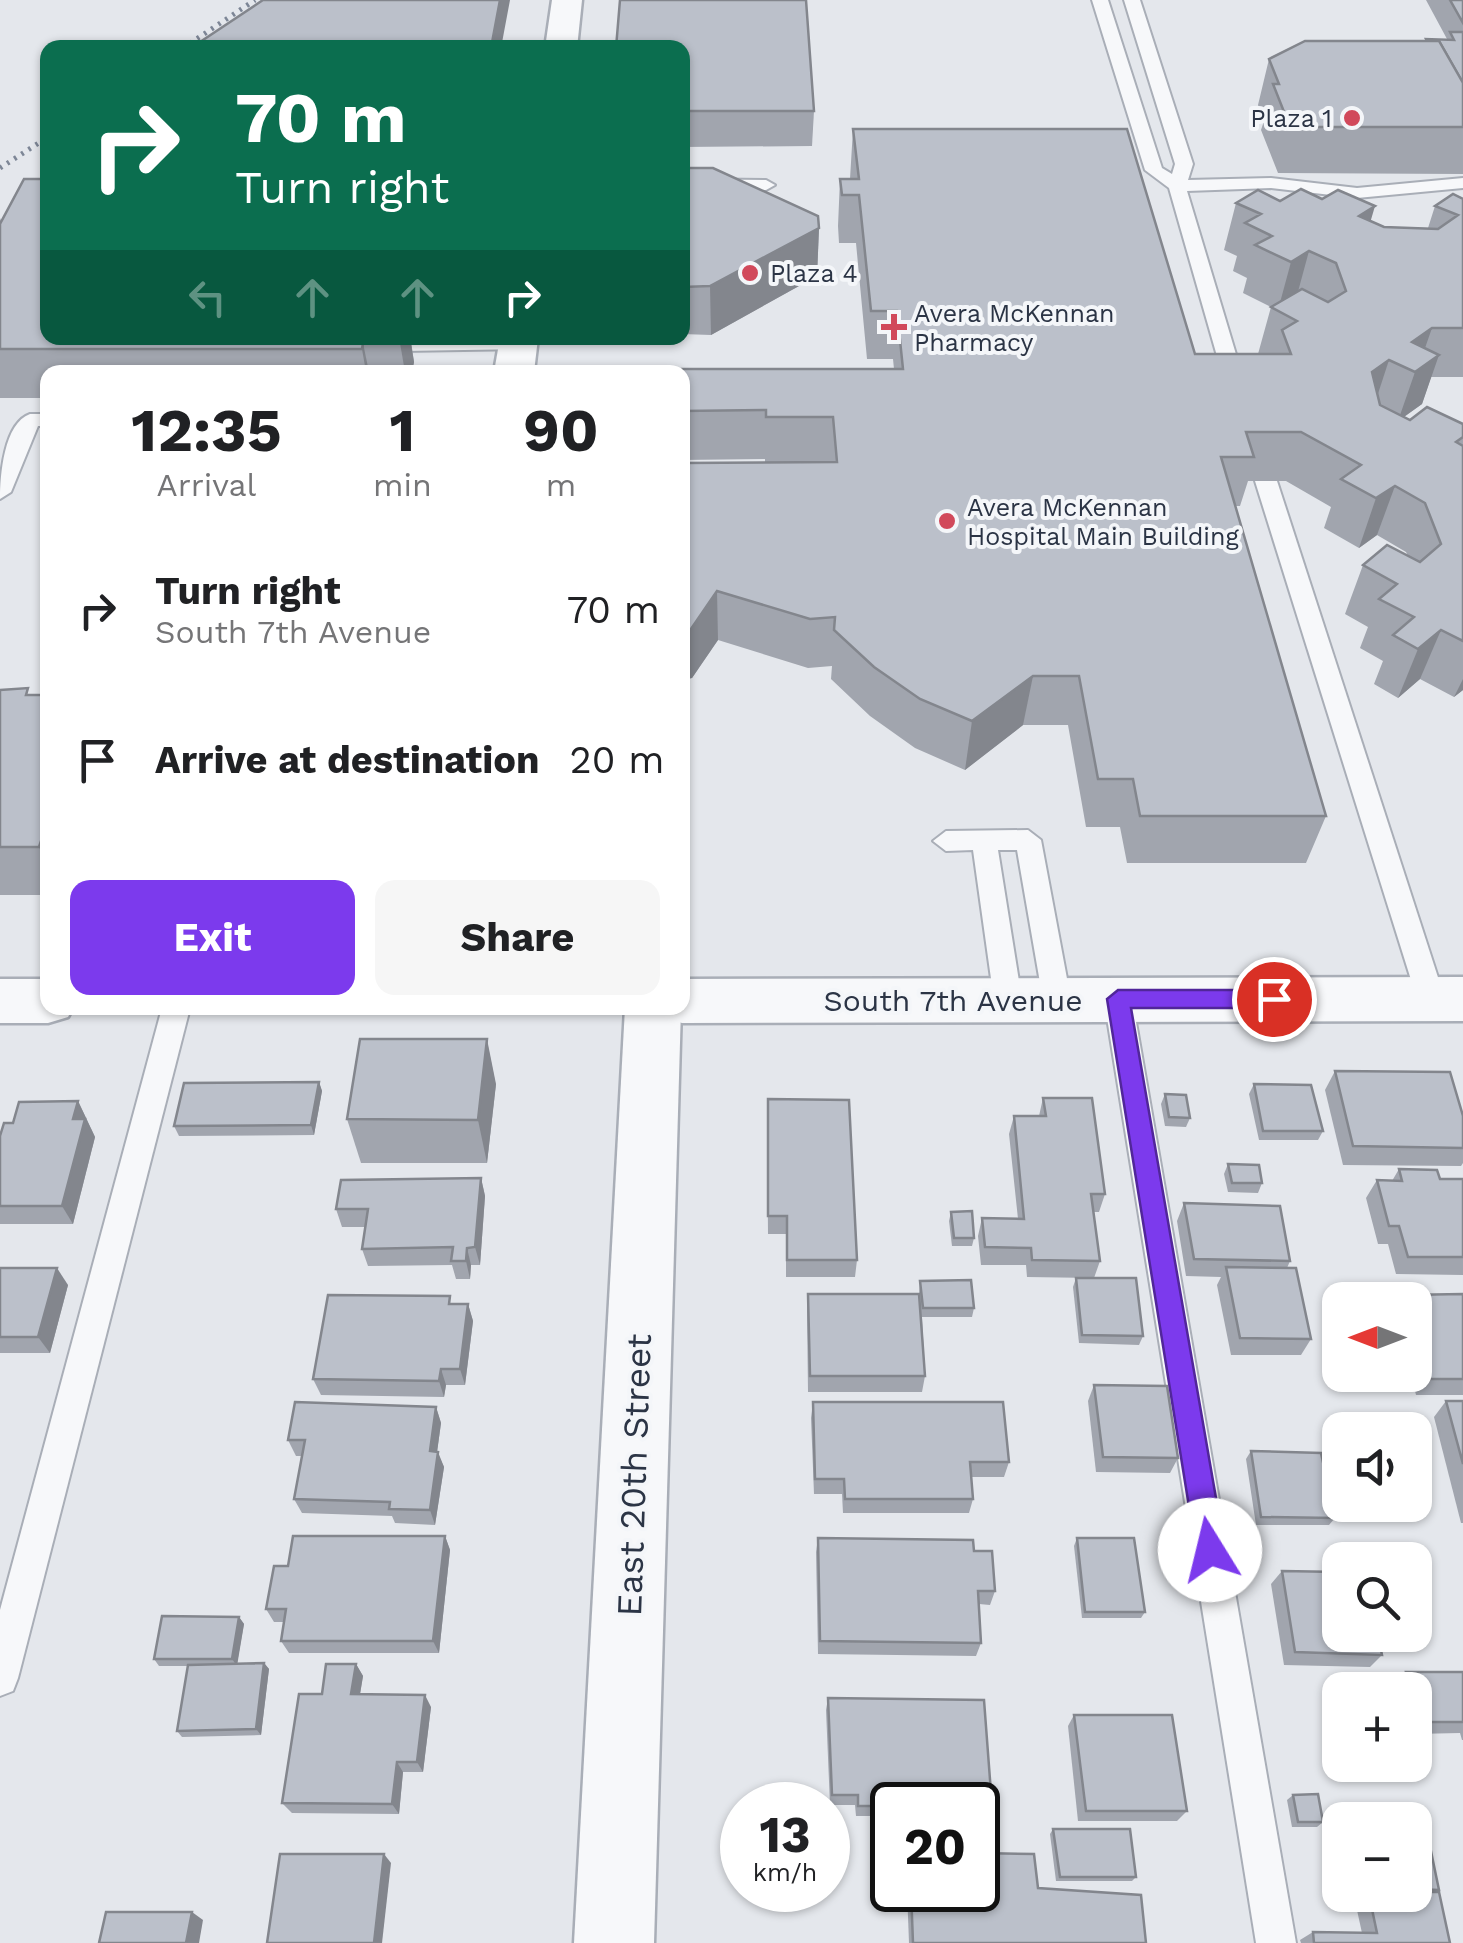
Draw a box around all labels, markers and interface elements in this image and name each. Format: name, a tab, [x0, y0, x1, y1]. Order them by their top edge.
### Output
text: 70 m	[235, 77, 407, 159]
icon: right	[70, 80, 200, 210]
place label: Plaza 1	[1250, 104, 1332, 133]
marker: Plaza 1	[1341, 107, 1363, 129]
text: Turn right	[235, 161, 449, 214]
place label: Plaza 4	[770, 259, 858, 288]
marker: Plaza 4	[739, 262, 761, 284]
icon: left	[180, 270, 235, 325]
icon: ahead	[285, 270, 340, 325]
icon: ahead	[390, 270, 445, 325]
icon: right	[495, 270, 550, 325]
place label: Avera McKennan Pharmacy	[914, 299, 1115, 357]
marker: Avera McKennan Pharmacy	[883, 316, 905, 338]
text: 12:35	[131, 395, 282, 466]
text: 1	[389, 395, 415, 466]
text: 90	[523, 395, 599, 466]
text: Arrival	[157, 466, 256, 504]
text: min	[373, 466, 432, 504]
text: m	[546, 466, 576, 504]
place label: Avera McKennan Hospital Main Building	[967, 493, 1239, 551]
marker: Avera McKennan Hospital Main Building	[936, 510, 958, 532]
text: Turn right	[155, 569, 341, 613]
icon: right	[70, 583, 125, 638]
text: 70 m	[567, 588, 660, 632]
text: South 7th Avenue	[155, 613, 431, 651]
icon: arrive	[70, 733, 125, 788]
text: Arrive at destination	[155, 738, 540, 782]
text: 20 m	[570, 738, 665, 782]
button: Exit	[70, 880, 355, 995]
button: Share	[375, 880, 660, 995]
pin	[1232, 957, 1317, 1042]
icon: arrive	[1247, 972, 1302, 1027]
street label: South 7th Avenue	[823, 983, 1083, 1018]
north arrow	[1322, 1282, 1432, 1392]
map controls	[1322, 1282, 1432, 1912]
street label: East 20th Street	[608, 1333, 660, 1617]
button: sound	[1322, 1412, 1432, 1522]
position arrow	[1158, 1498, 1262, 1602]
button: search	[1322, 1542, 1432, 1652]
button: +	[1322, 1672, 1432, 1782]
speed limit sign: 20	[870, 1782, 1000, 1912]
button: −	[1322, 1802, 1432, 1912]
text: 13	[759, 1805, 811, 1864]
text: km/h	[753, 1858, 817, 1887]

